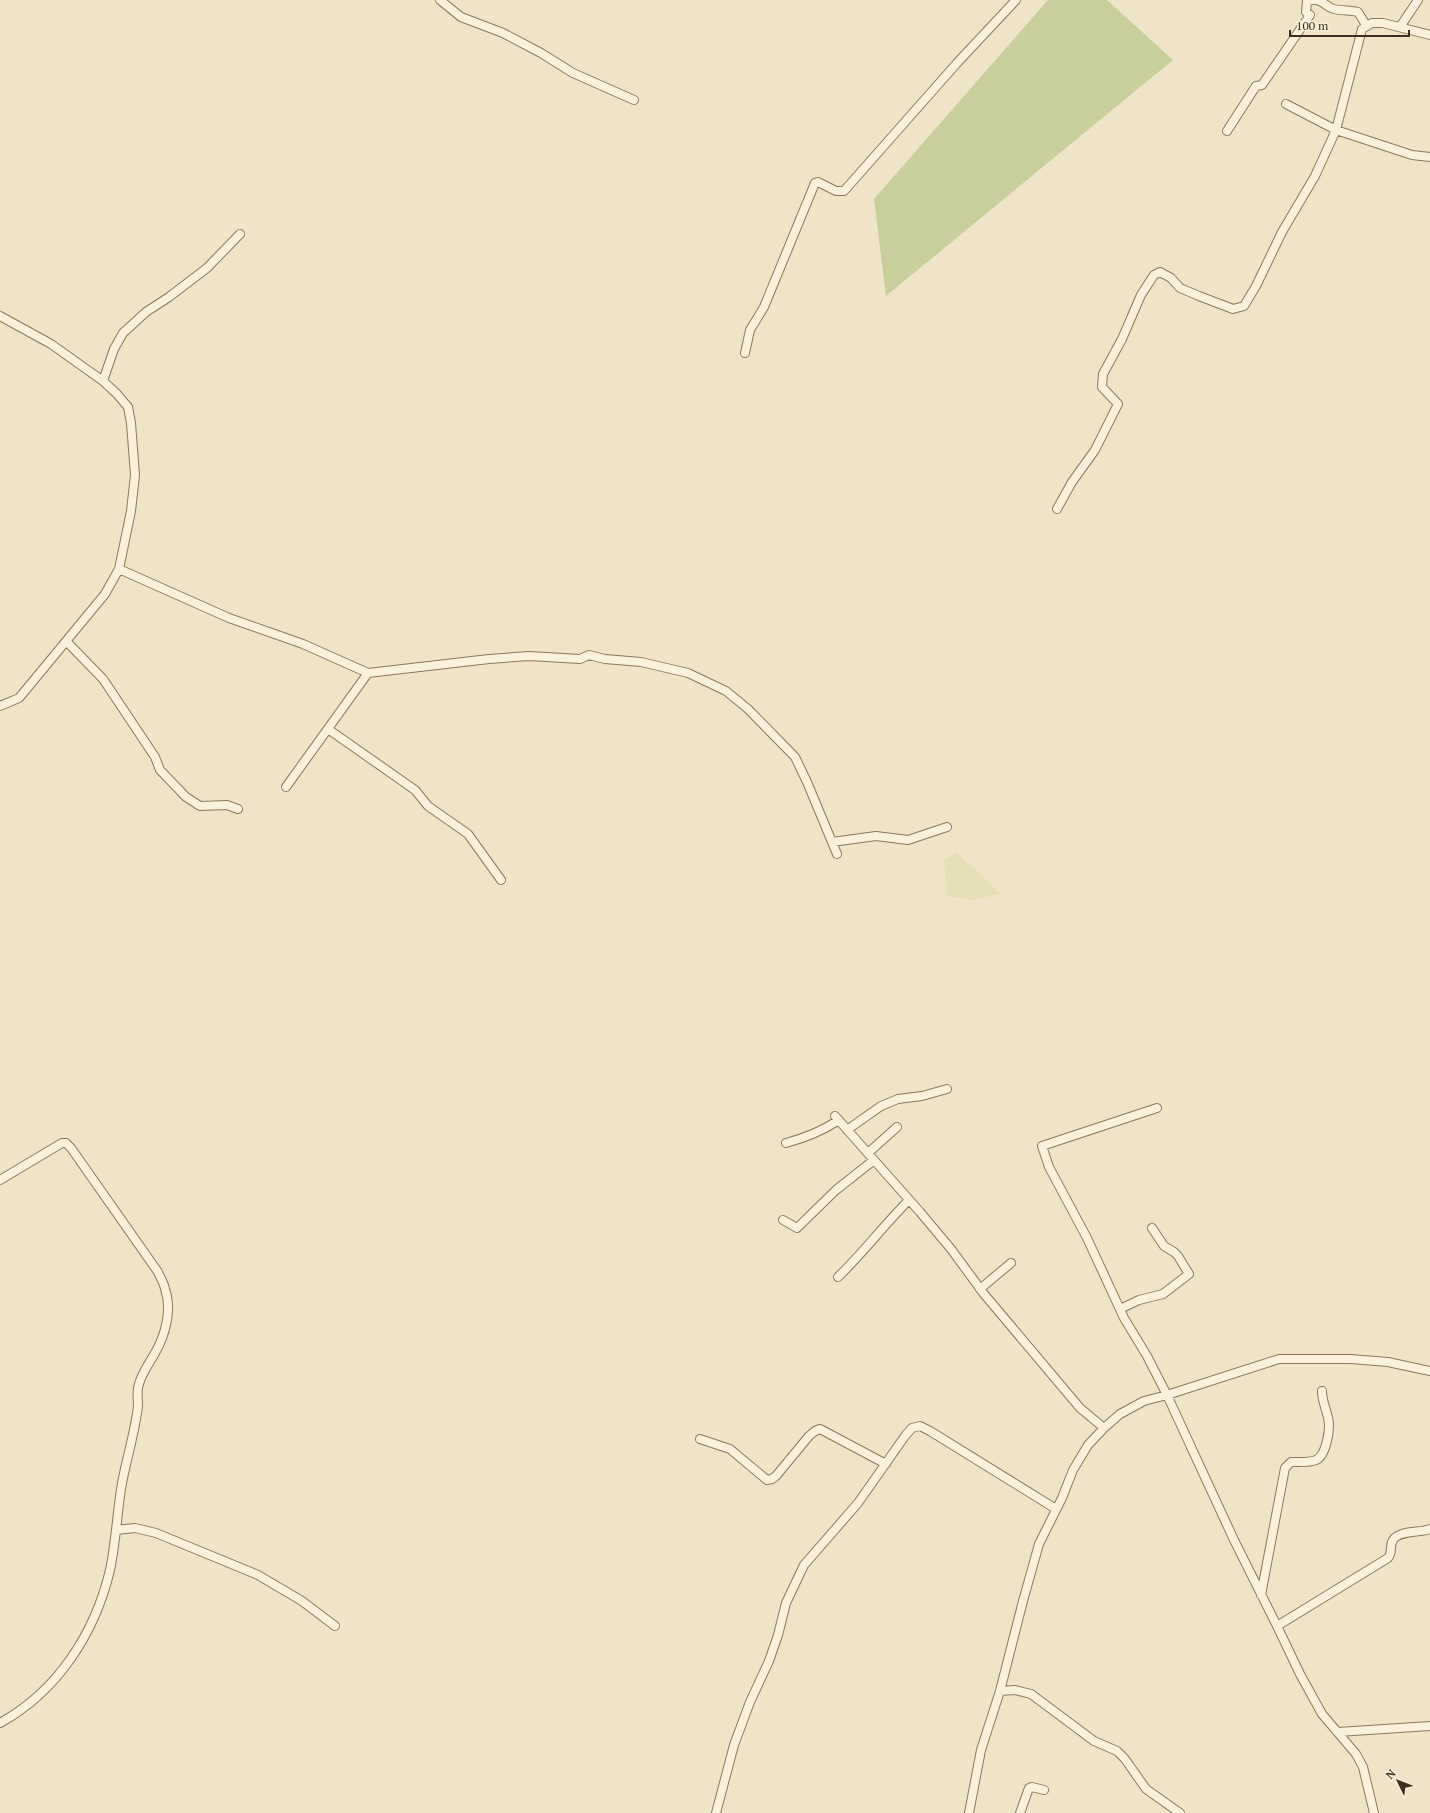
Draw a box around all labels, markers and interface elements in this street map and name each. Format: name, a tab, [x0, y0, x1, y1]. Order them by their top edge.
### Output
scale bar	[1290, 12, 1409, 38]
text: 100 m	[1296, 18, 1329, 33]
north arrow	[1378, 1761, 1418, 1801]
text: N	[1383, 1766, 1399, 1782]

